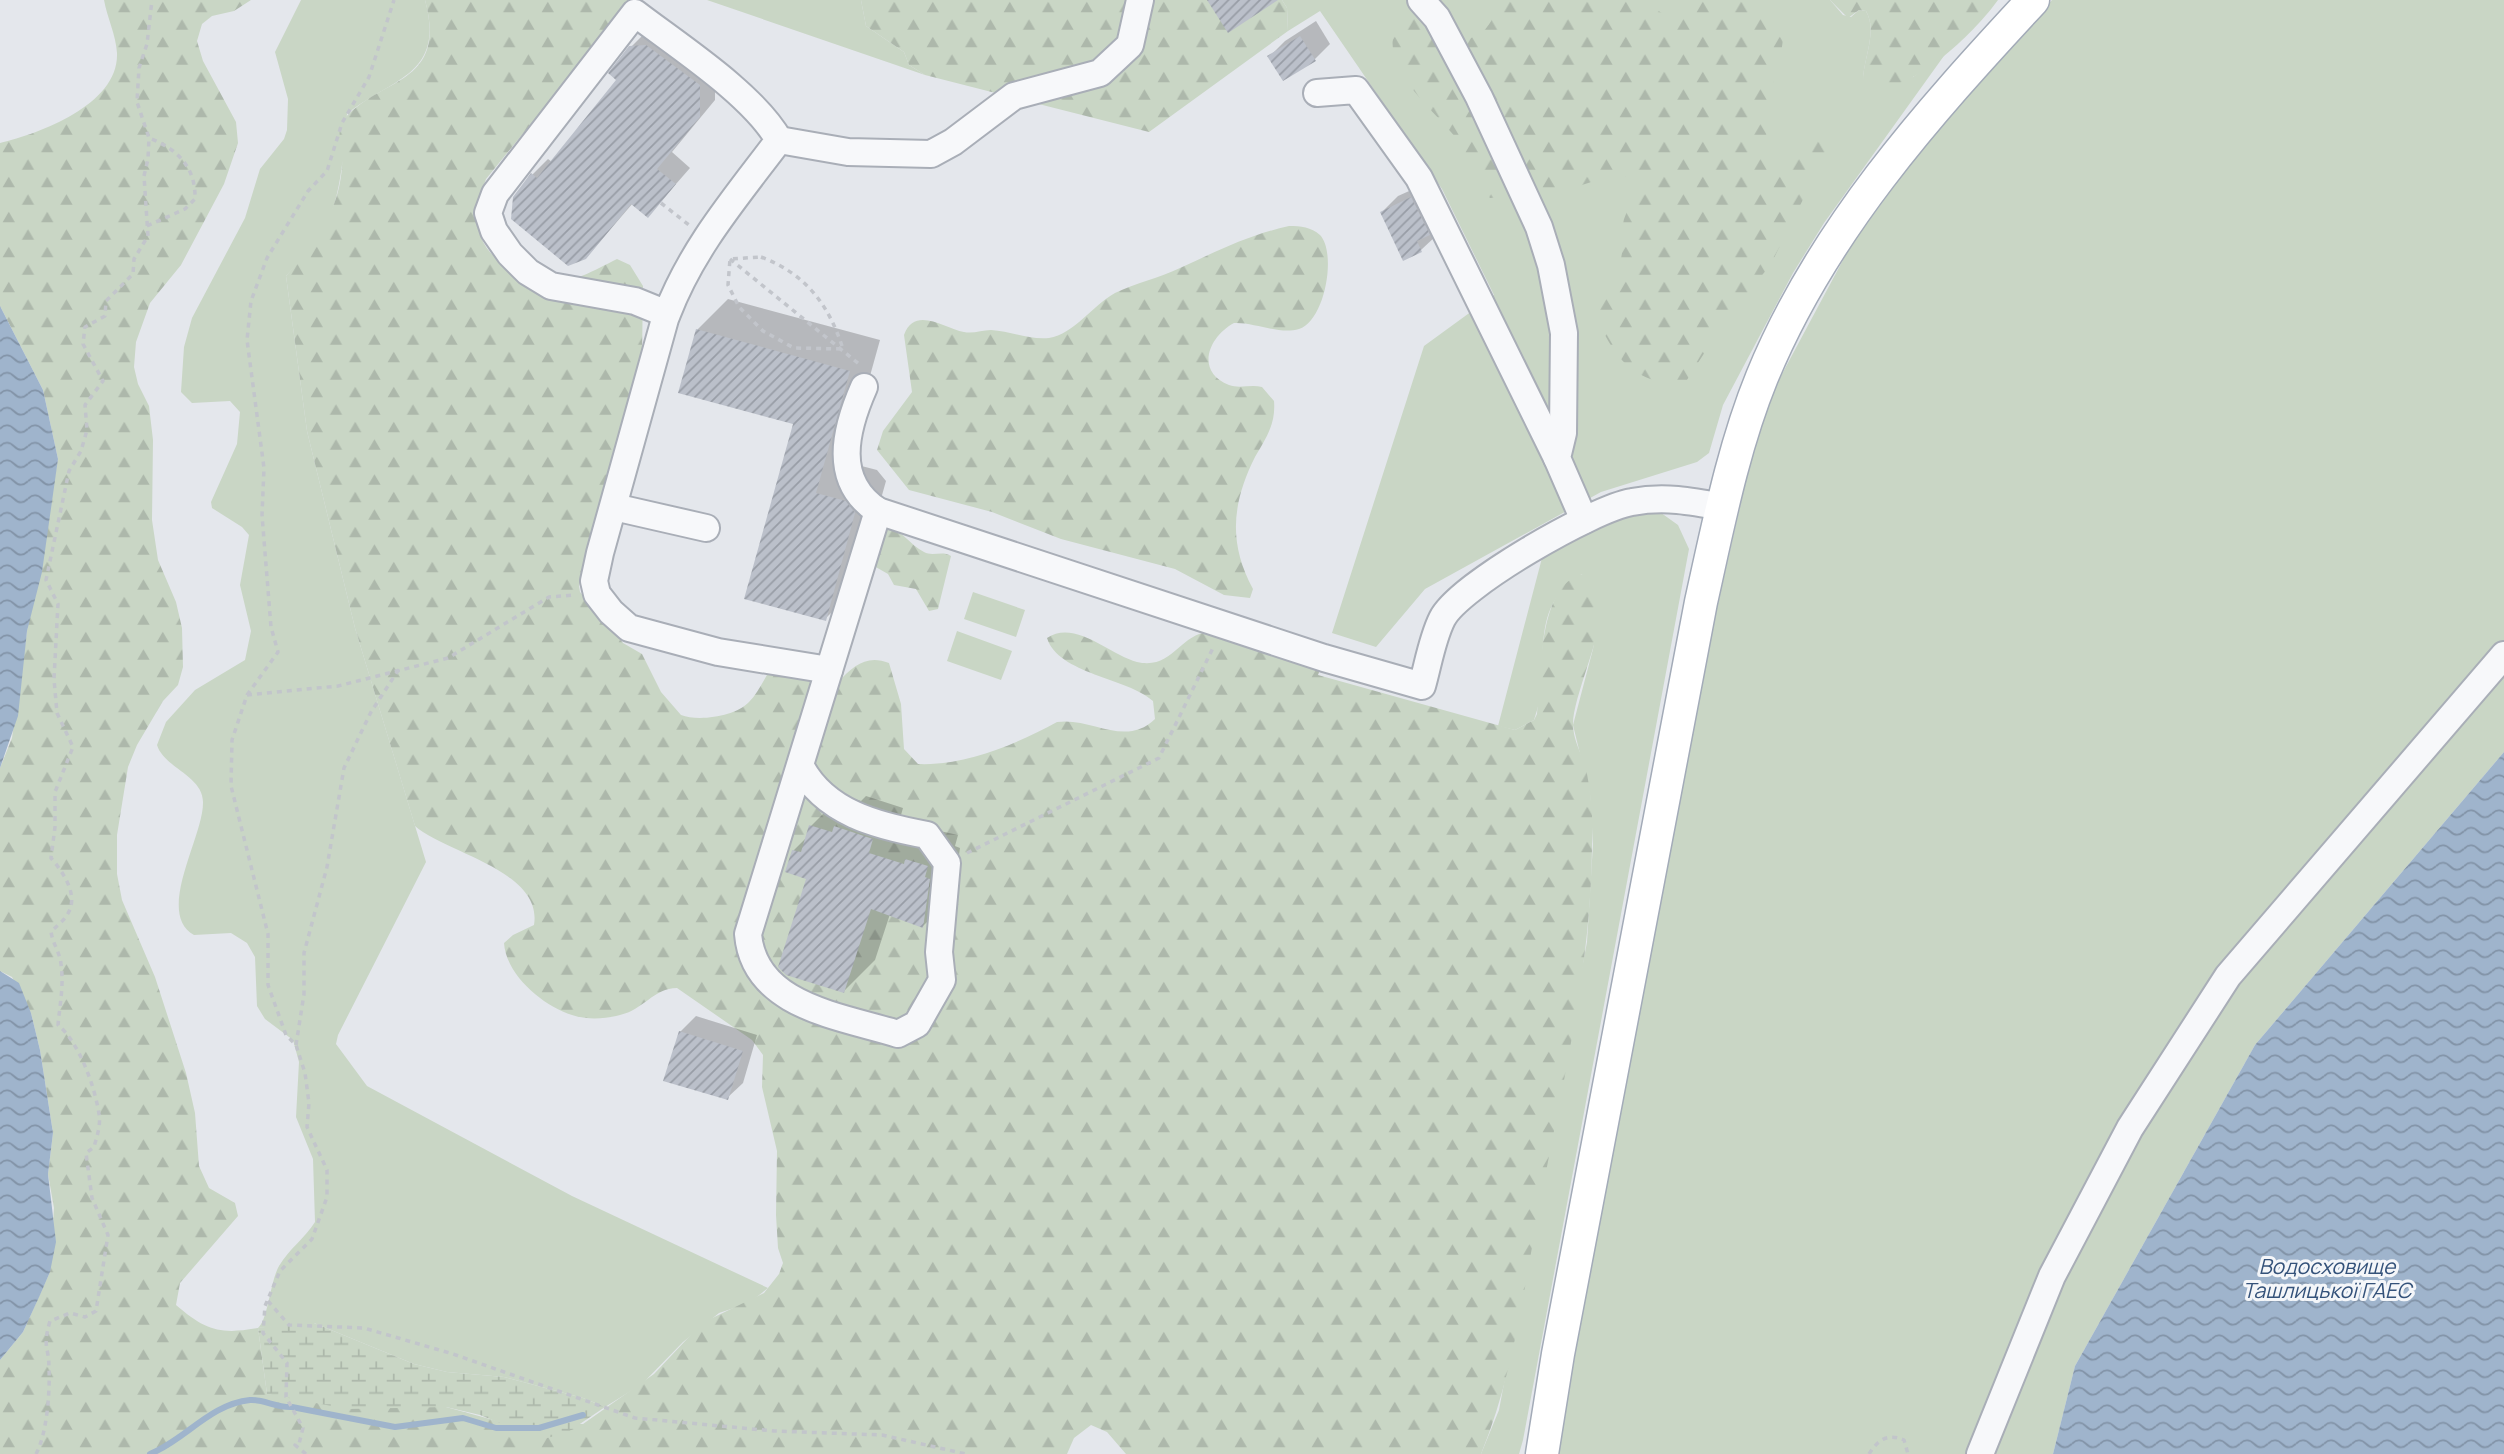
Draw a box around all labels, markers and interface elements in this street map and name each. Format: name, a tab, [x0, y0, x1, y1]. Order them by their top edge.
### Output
water label: Водосховище Ташлицької ГАЕС	[2243, 1252, 2413, 1304]

